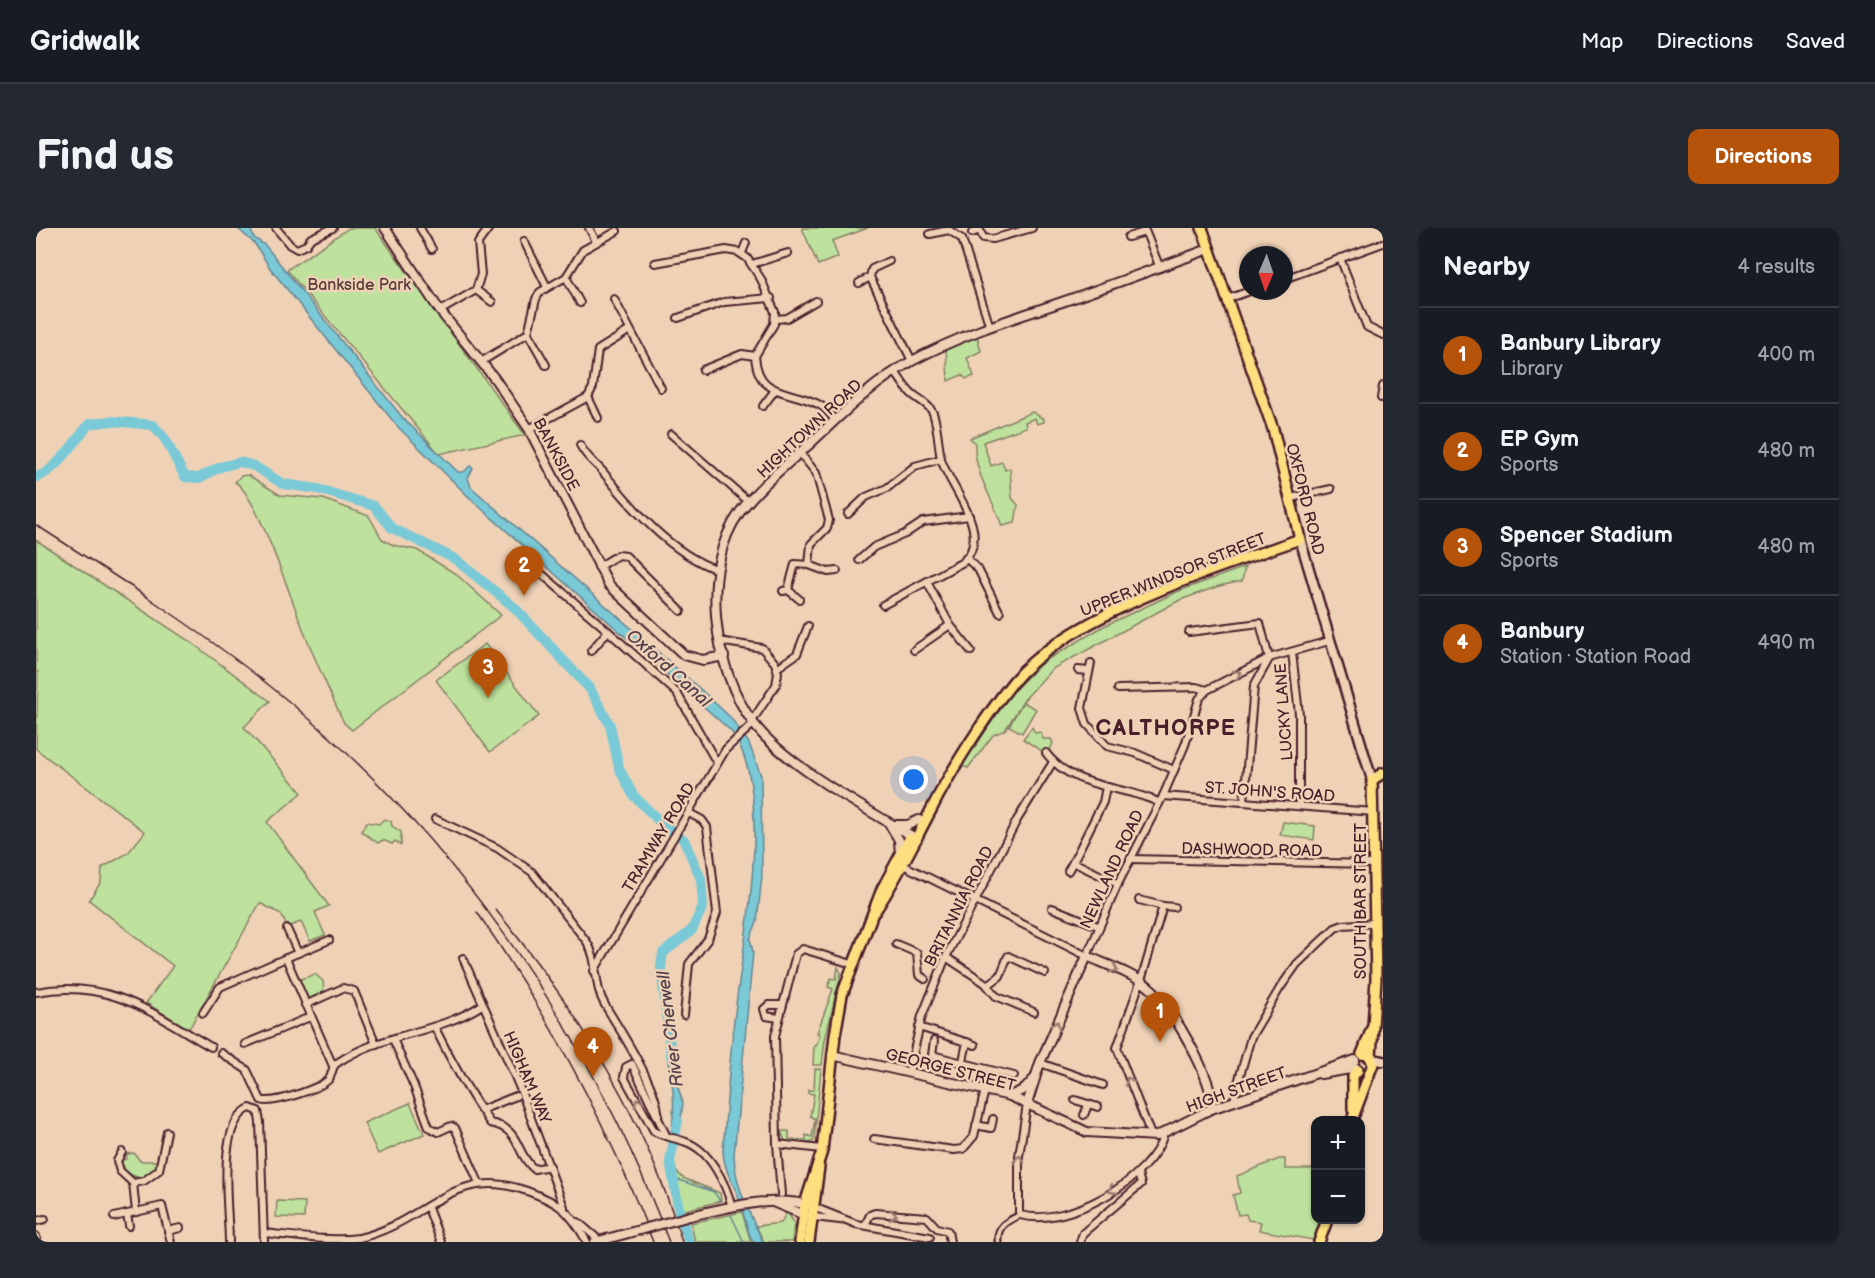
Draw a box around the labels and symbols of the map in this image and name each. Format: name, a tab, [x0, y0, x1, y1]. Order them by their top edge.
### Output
north arrow	[1239, 246, 1293, 300]
park label: Bankside Park	[307, 276, 411, 295]
street label: HIGHTOWN ROAD	[754, 376, 866, 482]
street label: BANKSIDE	[529, 415, 583, 494]
street label: OXFORD ROAD	[1281, 442, 1328, 557]
street label: UPPER WINDSOR STREET	[1078, 529, 1270, 621]
pin: 2	[504, 546, 544, 596]
water label: Oxford Canal	[622, 625, 716, 712]
pin: 3	[468, 648, 508, 698]
street label: LUCKY LANE	[1272, 662, 1297, 761]
one-way arrow	[1231, 670, 1242, 682]
district label: CALTHORPE	[1095, 715, 1237, 742]
your location	[899, 765, 928, 794]
street label: ST. JOHN'S ROAD	[1204, 778, 1336, 807]
street label: TRAMWAY ROAD	[619, 780, 699, 896]
street label: NEWLAND ROAD	[1077, 807, 1148, 932]
street label: SOUTH BAR STREET	[1352, 822, 1371, 979]
street label: DASHWOOD ROAD	[1181, 840, 1323, 861]
street label: BRITANNIA ROAD	[921, 843, 998, 970]
one-way arrow	[1107, 961, 1118, 973]
water label: River Cherwell	[653, 969, 688, 1088]
pin: 1	[1140, 992, 1180, 1042]
one-way arrow	[1049, 1020, 1061, 1031]
pin: 4	[574, 1028, 612, 1077]
street label: HIGHAM WAY	[499, 1029, 555, 1127]
street label: GEORGE STREET	[884, 1045, 1018, 1096]
street label: HIGH STREET	[1184, 1063, 1290, 1117]
one-way arrow	[1124, 1076, 1136, 1087]
one-way arrow	[634, 1098, 645, 1109]
one-way arrow	[1013, 1155, 1026, 1164]
one-way arrow	[1108, 1183, 1118, 1195]
one-way arrow	[888, 1208, 897, 1221]

